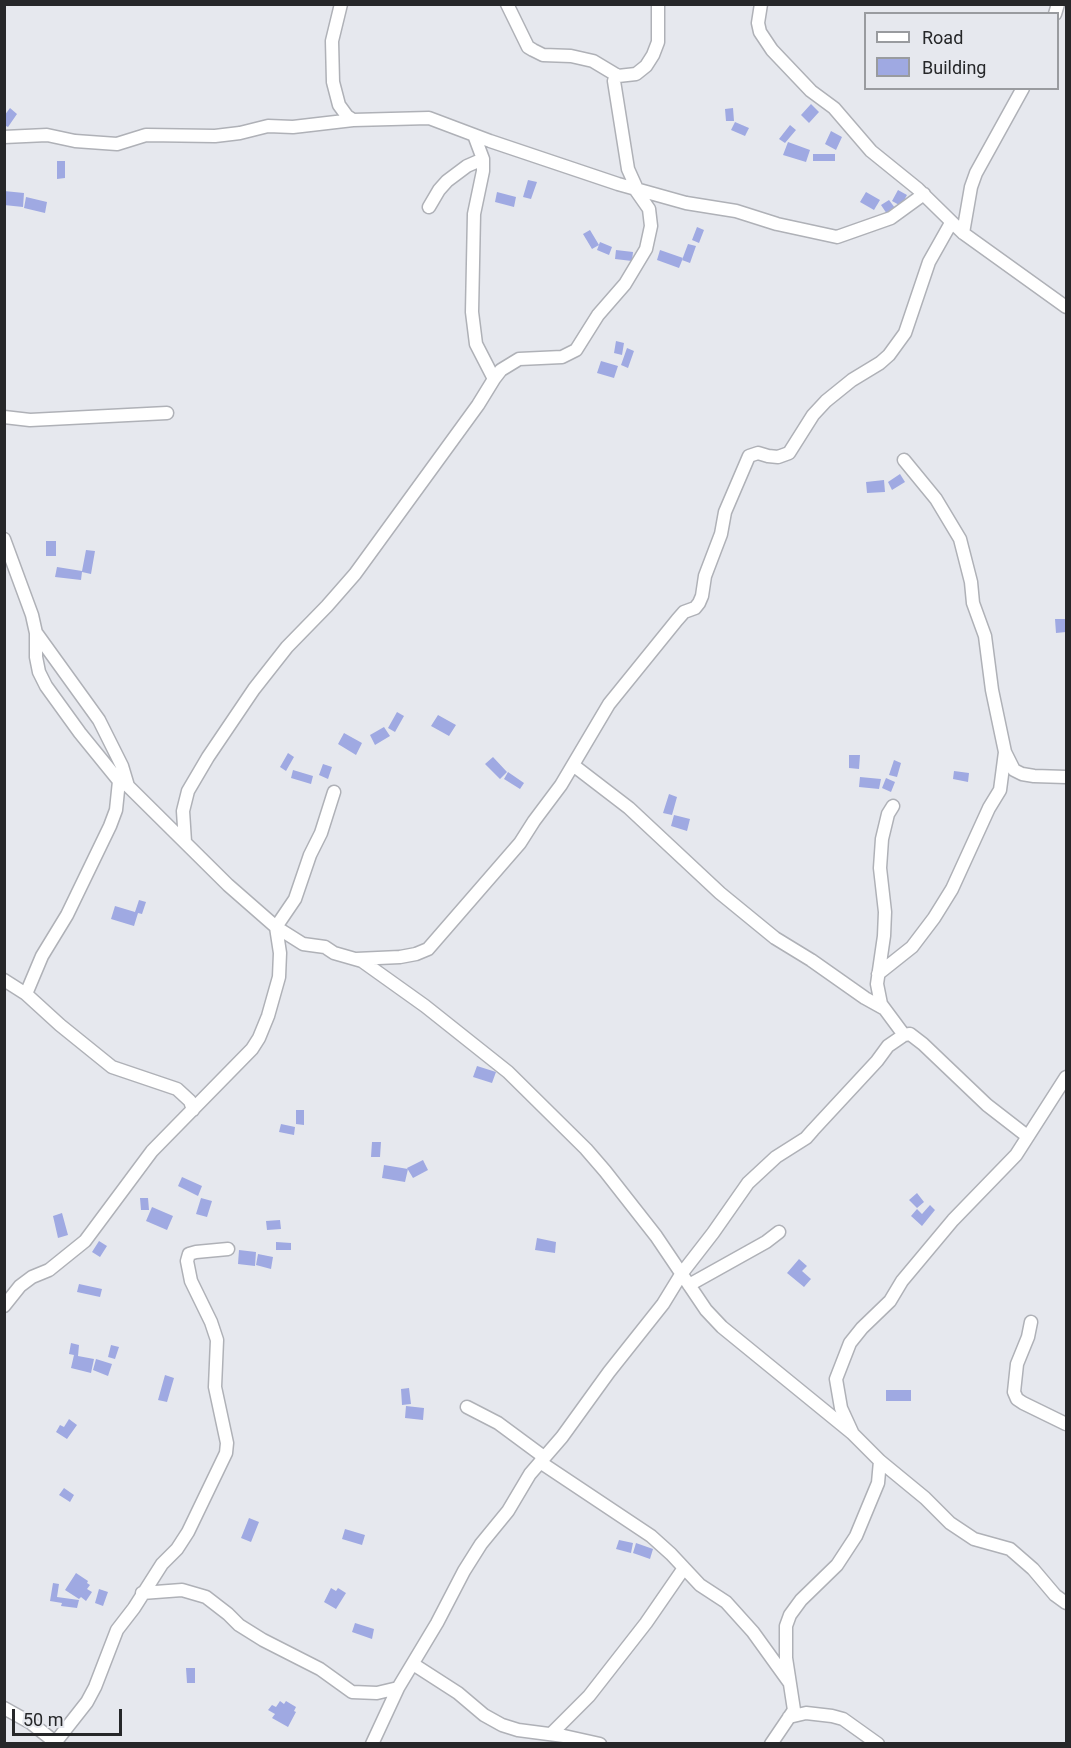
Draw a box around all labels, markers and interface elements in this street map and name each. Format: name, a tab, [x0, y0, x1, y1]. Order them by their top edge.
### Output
legend	[864, 12, 1059, 90]
text: Road	[922, 27, 963, 48]
text: Building	[922, 57, 986, 78]
scale bar	[15, 1697, 124, 1735]
text: 50 m	[23, 1709, 63, 1730]

